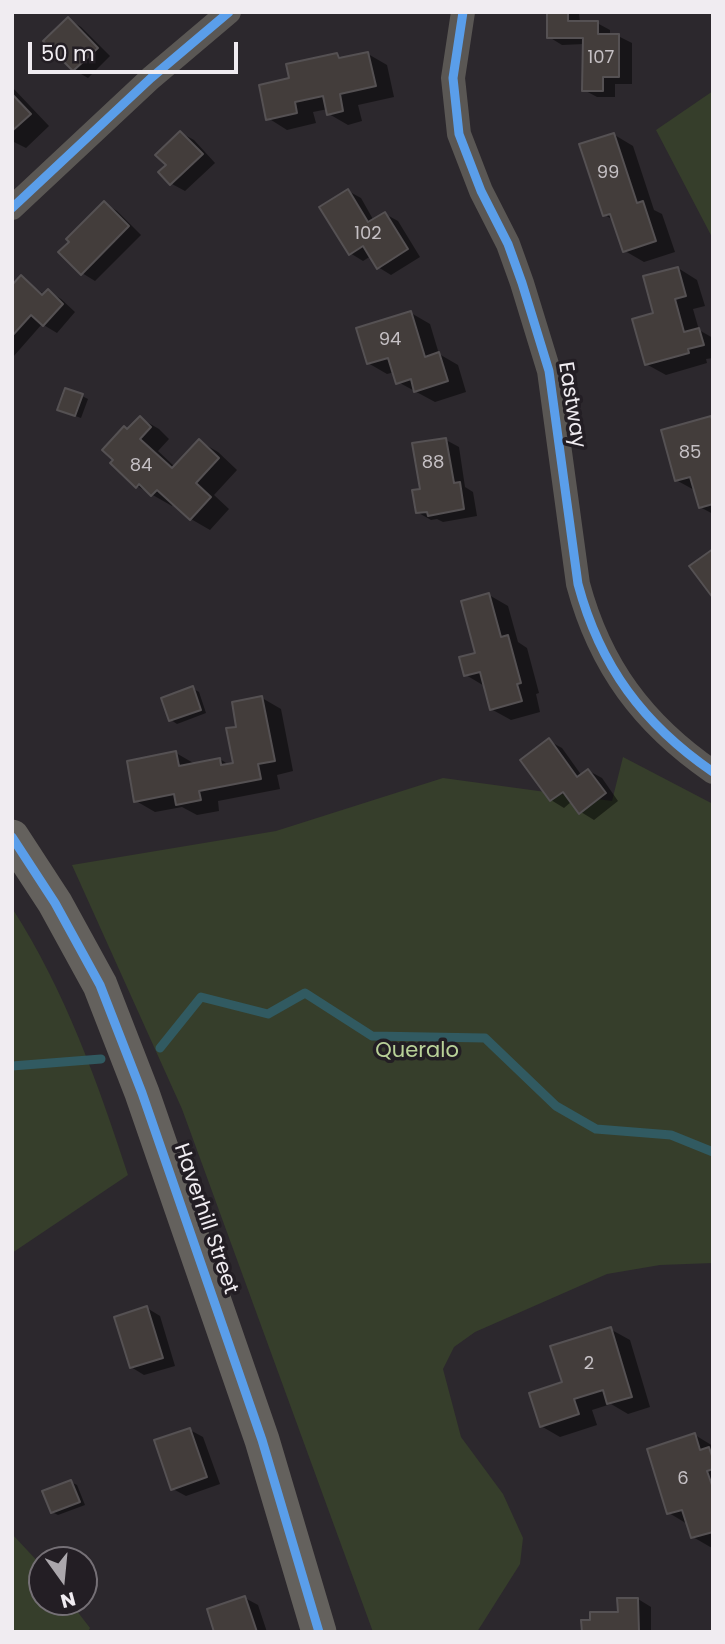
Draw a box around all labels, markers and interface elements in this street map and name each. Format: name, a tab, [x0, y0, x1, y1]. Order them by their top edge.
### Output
scale bar	[32, 28, 242, 72]
text: 50 m	[41, 39, 95, 68]
house number: 107	[588, 47, 614, 69]
house number: 99	[597, 162, 619, 184]
house number: 102	[354, 223, 382, 245]
house number: 94	[379, 329, 401, 351]
street label: Eastway	[552, 360, 590, 450]
house number: 85	[679, 442, 701, 464]
house number: 88	[422, 452, 444, 474]
house number: 84	[130, 455, 152, 477]
park label: Queralo	[375, 1039, 459, 1065]
street label: Haverhill Street	[167, 1140, 243, 1298]
house number: 2	[584, 1353, 594, 1375]
house number: 6	[677, 1468, 689, 1490]
north arrow	[28, 1546, 98, 1616]
text: N	[58, 1585, 78, 1615]

